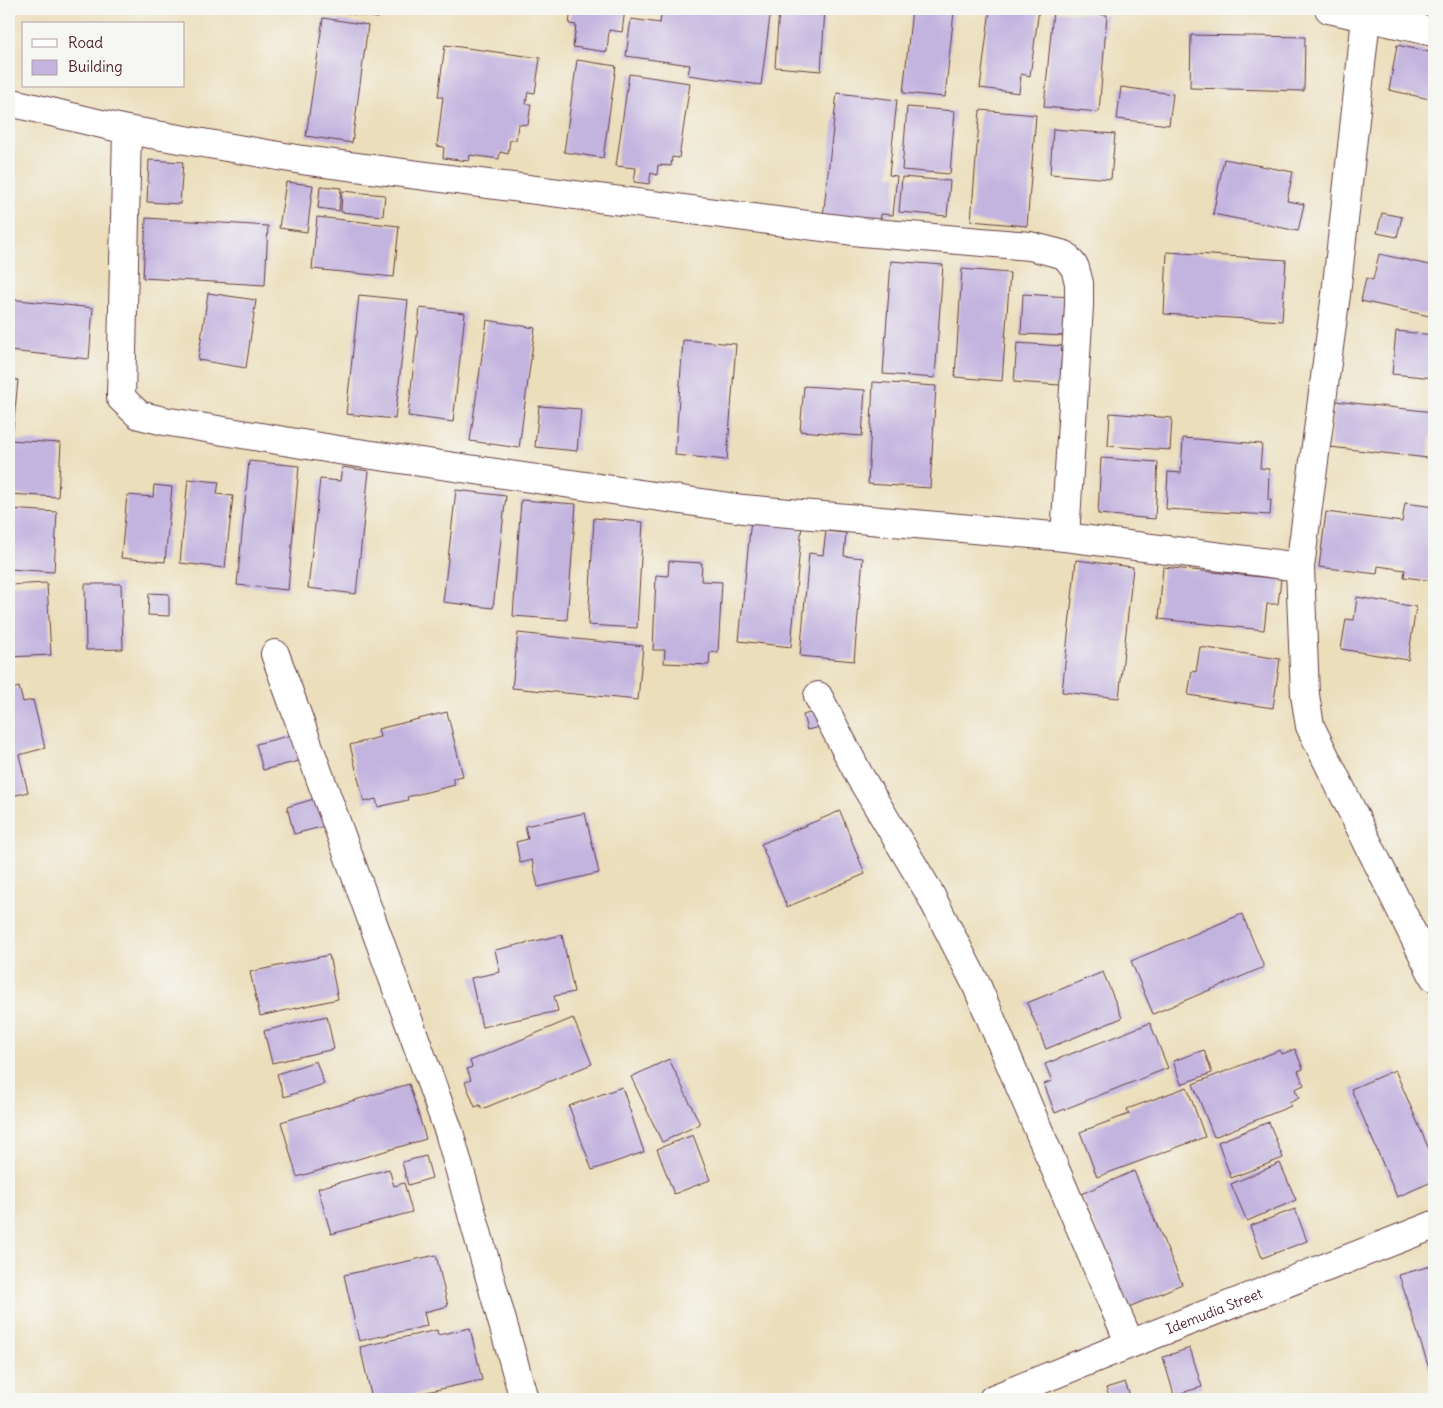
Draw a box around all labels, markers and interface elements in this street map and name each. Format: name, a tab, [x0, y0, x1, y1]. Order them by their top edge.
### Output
legend	[22, 22, 185, 88]
text: Road	[68, 33, 103, 52]
text: Building	[68, 57, 123, 76]
street label: Idemudia Street	[1163, 1284, 1265, 1338]

